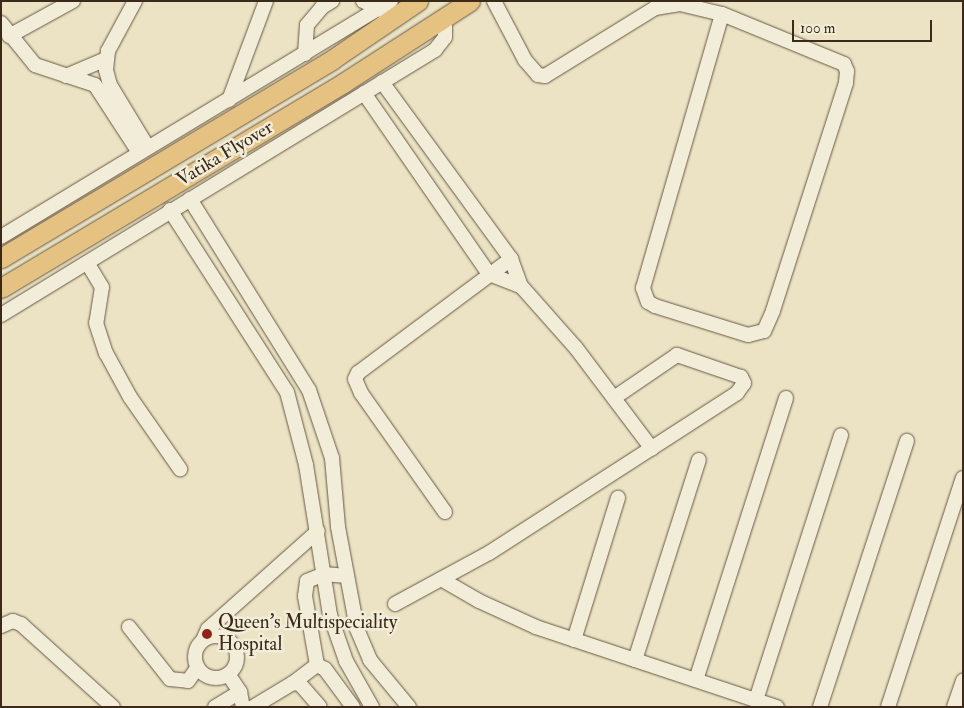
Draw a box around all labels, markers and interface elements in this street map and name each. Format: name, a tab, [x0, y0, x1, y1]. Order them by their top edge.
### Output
scale bar	[794, 10, 934, 42]
text: 100 m	[800, 19, 835, 38]
street label: Vatika Flyover	[173, 116, 277, 192]
place label: Queen’s Multispeciality Hospital	[218, 612, 397, 656]
marker: Queen’s Multispeciality Hospital	[200, 627, 214, 641]

